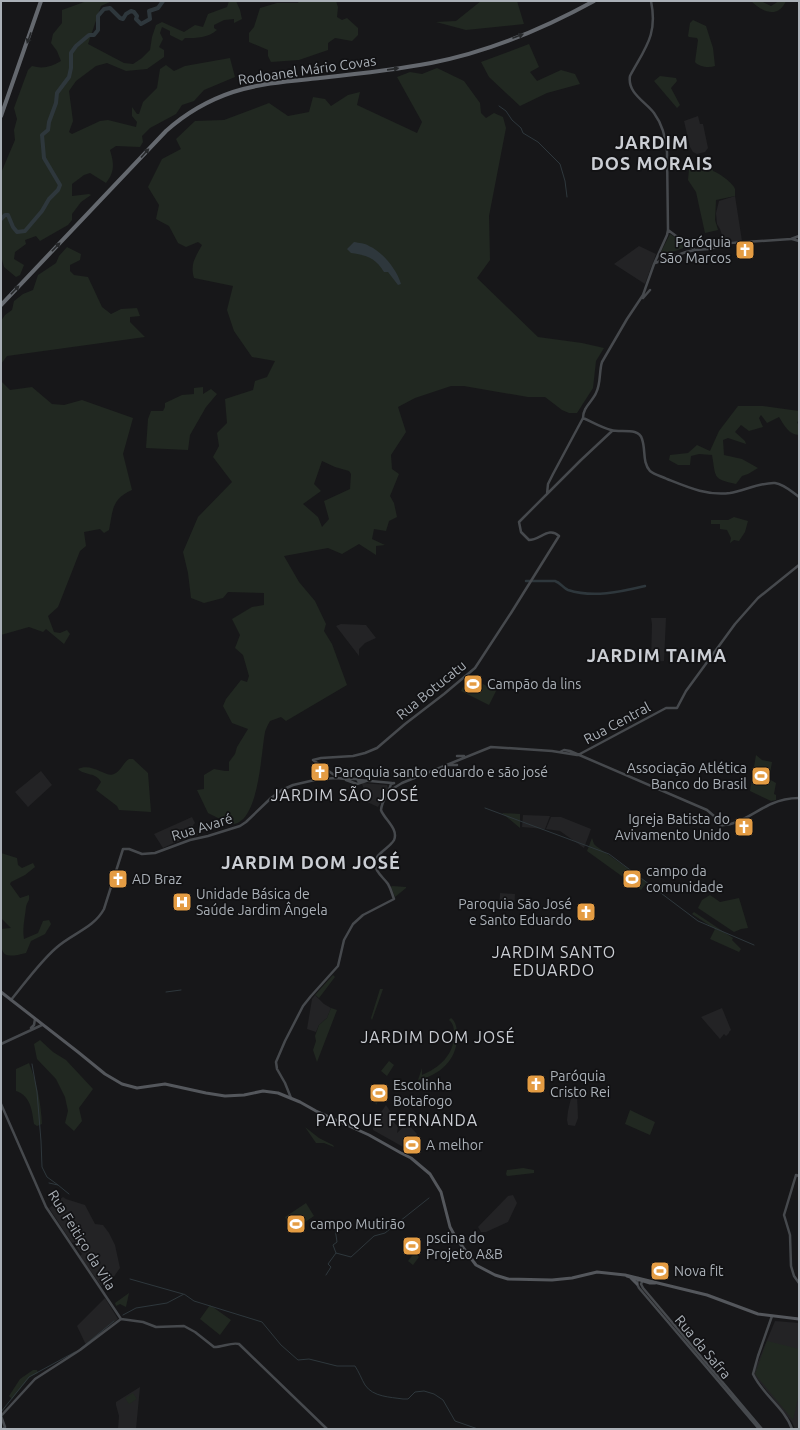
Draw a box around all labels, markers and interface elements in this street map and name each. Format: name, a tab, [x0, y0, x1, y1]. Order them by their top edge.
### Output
one-way arrow	[26, 32, 32, 44]
one-way arrow	[513, 33, 525, 39]
street label: Rodoanel Mário Covas	[237, 52, 377, 88]
one-way arrow	[387, 66, 399, 72]
district label: JARDIM DOS MORAIS	[591, 132, 713, 173]
one-way arrow	[140, 148, 150, 158]
place label: Paróquia São Marcos	[660, 234, 731, 266]
church icon: Paróquia São Marcos	[734, 239, 756, 261]
one-way arrow	[51, 242, 60, 252]
one-way arrow	[10, 285, 20, 295]
district label: JARDIM TAIMA	[587, 645, 727, 665]
street label: Rua Botucatu	[393, 657, 469, 723]
sports icon: Campão da lins	[462, 673, 484, 695]
place label: Campão da lins	[487, 676, 581, 692]
street label: Rua Central	[581, 699, 653, 747]
place label: Associação Atlética Banco do Brasil	[627, 760, 747, 792]
church icon: Paroquia santo eduardo e são josé	[309, 761, 331, 783]
place label: Paroquia santo eduardo e são josé	[334, 764, 548, 780]
sports icon: Associação Atlética Banco do Brasil	[750, 765, 772, 787]
district label: JARDIM SÃO JOSÉ	[271, 784, 419, 804]
street label: Rua Avaré	[170, 810, 234, 844]
place label: Igreja Batista do Avivamento Unido	[615, 811, 730, 843]
church icon: Igreja Batista do Avivamento Unido	[733, 816, 755, 838]
district label: JARDIM DOM JOSÉ	[221, 851, 401, 872]
place label: campo da comunidade	[646, 863, 723, 895]
church icon: AD Braz	[107, 868, 129, 890]
sports icon: campo da comunidade	[621, 868, 643, 890]
place label: AD Braz	[132, 871, 182, 887]
place label: Unidade Básica de Saúde Jardim Ângela	[196, 886, 328, 918]
hospital icon: Unidade Básica de Saúde Jardim Ângela	[171, 891, 193, 913]
place label: Paroquia São José e Santo Eduardo	[458, 896, 572, 928]
church icon: Paroquia São José e Santo Eduardo	[575, 901, 597, 923]
district label: JARDIM SANTO EDUARDO	[492, 943, 616, 979]
district label: JARDIM DOM JOSÉ	[360, 1026, 516, 1046]
place label: Paróquia Cristo Rei	[550, 1068, 610, 1100]
church icon: Paróquia Cristo Rei	[525, 1073, 547, 1095]
place label: Escolinha Botafogo	[393, 1077, 453, 1109]
sports icon: Escolinha Botafogo	[368, 1082, 390, 1104]
district label: PARQUE FERNANDA	[316, 1111, 478, 1129]
sports icon: A melhor	[401, 1134, 423, 1156]
place label: A melhor	[426, 1137, 484, 1153]
street label: Rua Feitiço da Vila	[45, 1187, 119, 1293]
sports icon: campo Mutirão	[285, 1213, 307, 1235]
place label: campo Mutirão	[310, 1216, 405, 1232]
place label: pscina do Projeto A&B	[426, 1230, 503, 1262]
sports icon: pscina do Projeto A&B	[401, 1235, 423, 1257]
sports icon: Nova fit	[649, 1260, 671, 1282]
place label: Nova fit	[674, 1263, 724, 1279]
street label: Rua da Safra	[672, 1312, 734, 1382]

